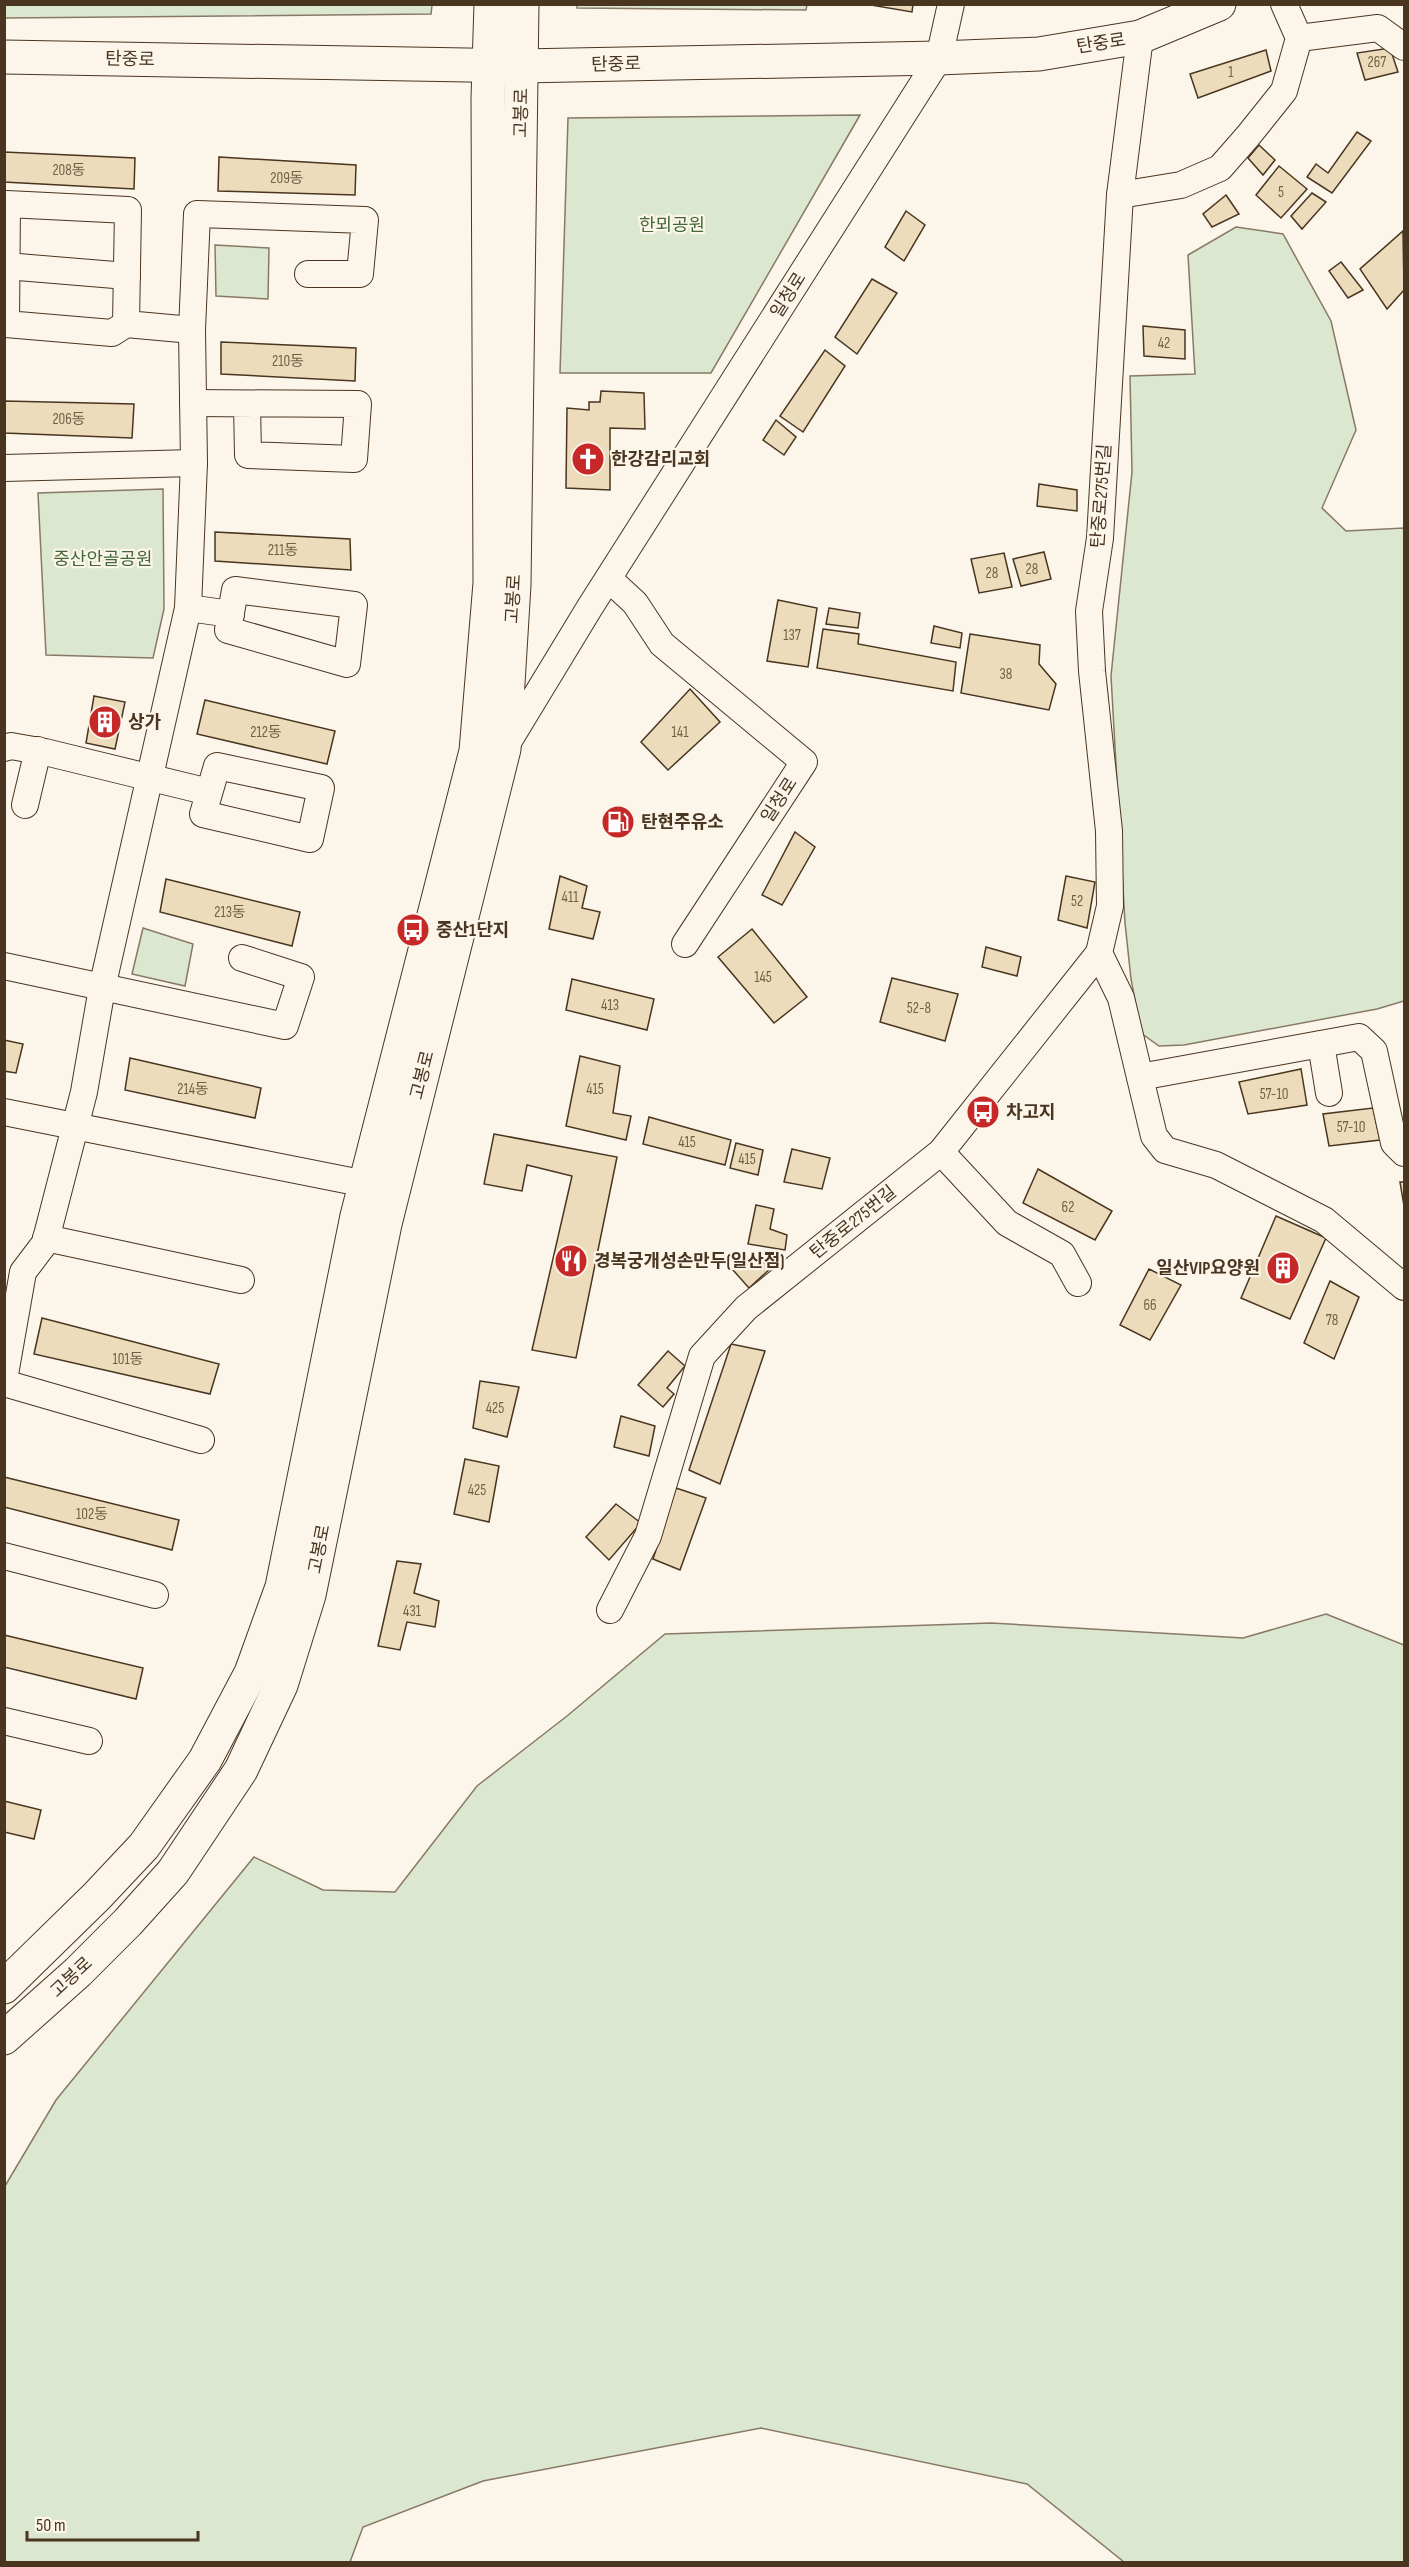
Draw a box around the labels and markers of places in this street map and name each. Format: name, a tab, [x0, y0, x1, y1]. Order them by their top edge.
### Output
church icon: 한강감리교회	[570, 441, 606, 477]
place label: 한강감리교회	[611, 449, 710, 470]
building icon: 상가	[87, 704, 123, 740]
place label: 상가	[128, 712, 162, 733]
fuel station icon: 탄현주유소	[600, 804, 636, 840]
place label: 탄현주유소	[641, 812, 724, 833]
bus stop icon: 중산1단지	[395, 912, 431, 948]
place label: 중산1단지	[436, 920, 509, 941]
bus stop icon: 차고지	[965, 1094, 1001, 1130]
place label: 차고지	[1006, 1102, 1056, 1123]
restaurant icon: 경복궁개성손만두(일산점)	[553, 1243, 589, 1279]
building icon: 일산VIP요양원	[1265, 1250, 1301, 1286]
place label: 경복궁개성손만두(일산점)	[594, 1251, 785, 1272]
place label: 일산VIP요양원	[1156, 1258, 1260, 1279]

